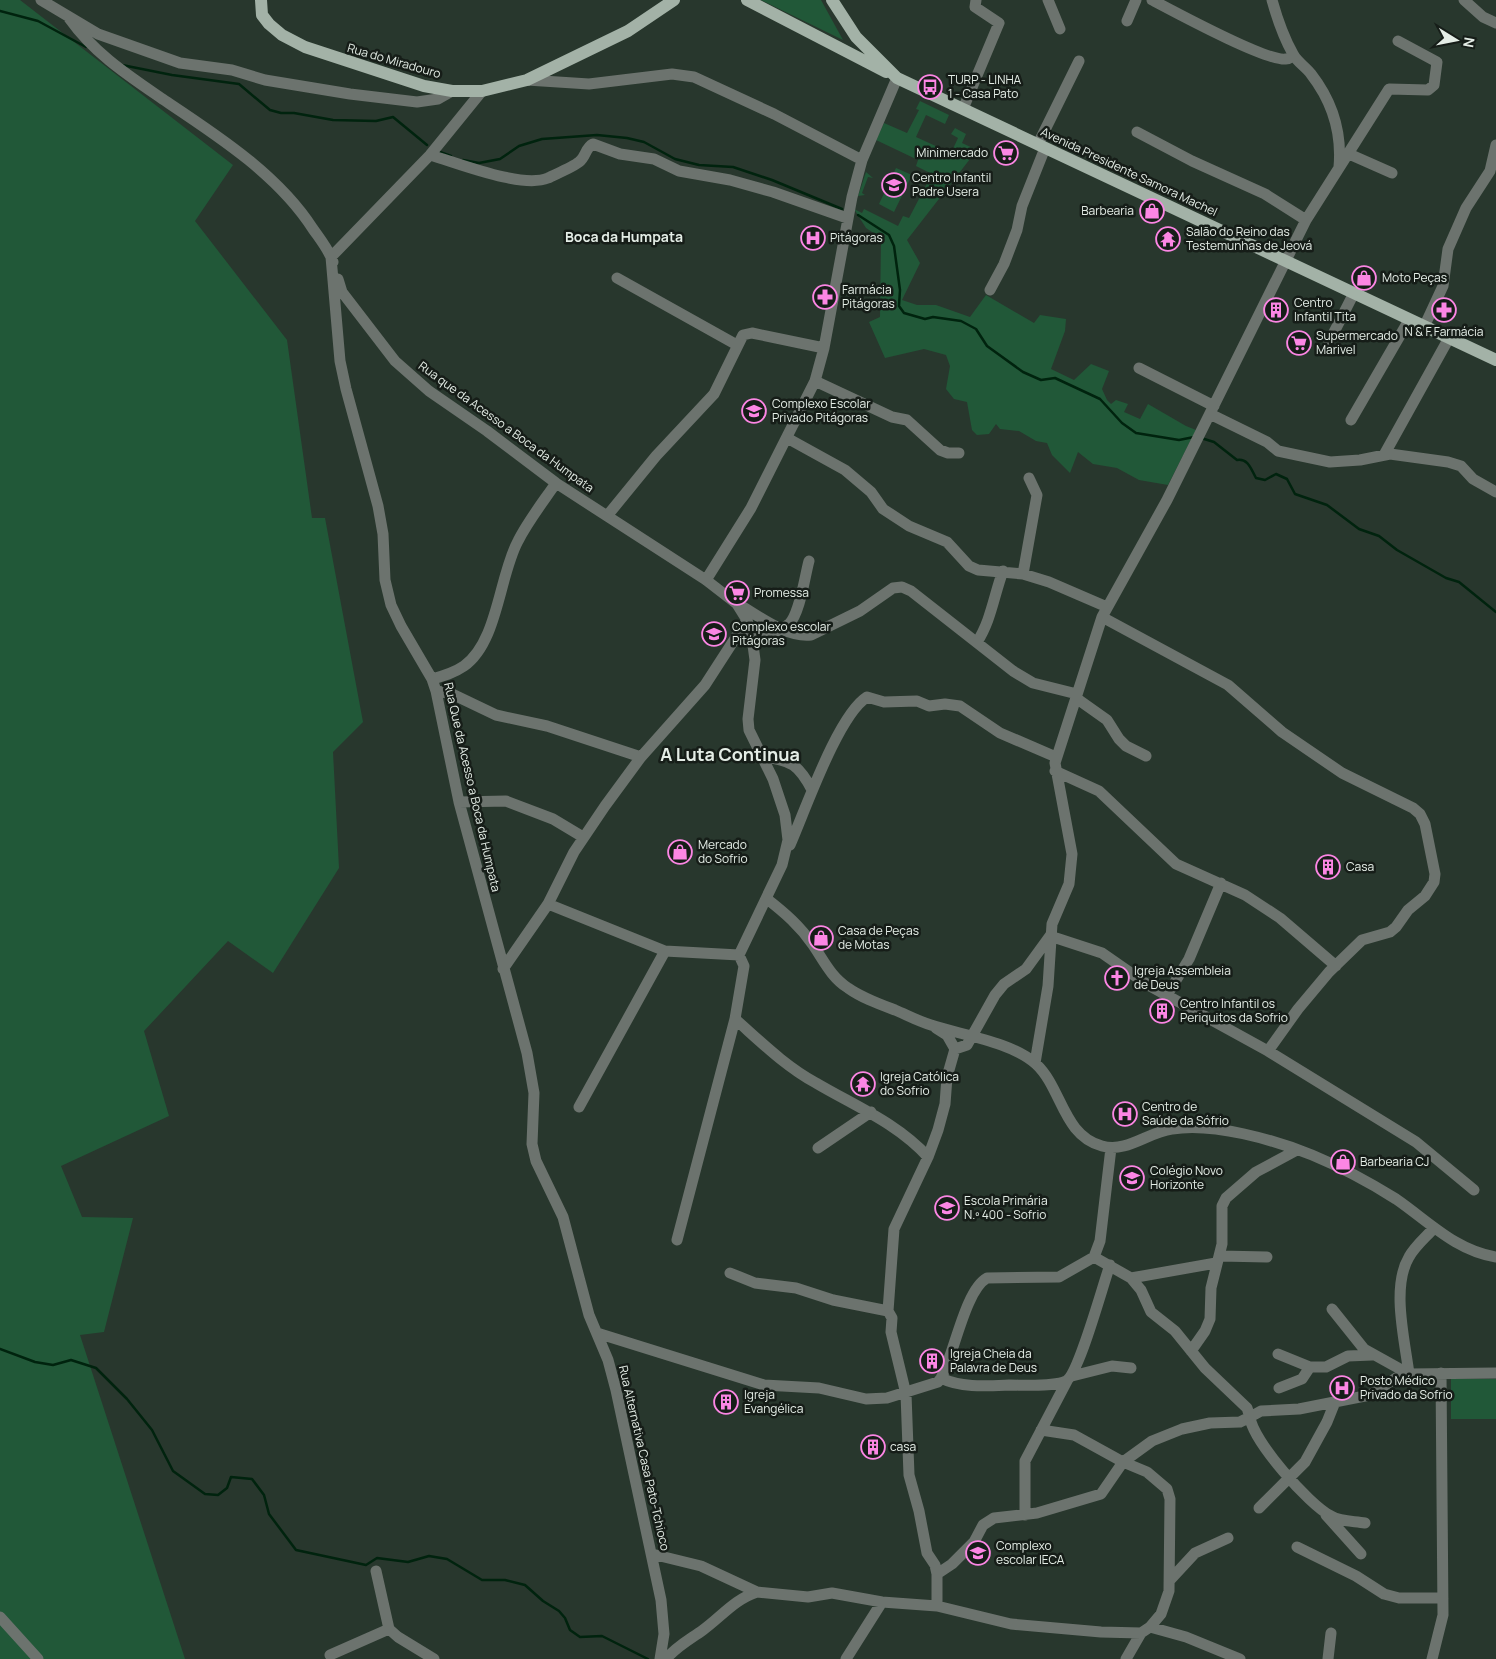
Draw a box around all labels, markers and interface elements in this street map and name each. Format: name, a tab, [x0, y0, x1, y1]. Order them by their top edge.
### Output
north arrow	[1431, 15, 1481, 65]
text: N	[1459, 36, 1480, 49]
street label: Rua do Miradouro	[345, 39, 443, 82]
place label: TURP - LINHA 1 - Casa Pato	[948, 71, 1022, 102]
bus stop icon: TURP - LINHA 1 - Casa Pato	[917, 74, 943, 100]
street label: Avenida Presidente Samora Machel	[1038, 123, 1220, 220]
supermarket icon: Minimercado	[993, 140, 1019, 166]
place label: Minimercado	[916, 144, 988, 161]
place label: Centro Infantil Padre Usera	[912, 169, 991, 200]
school or university icon: Centro Infantil Padre Usera	[881, 172, 907, 198]
shop icon: Barbearia	[1139, 198, 1165, 224]
place label: Barbearia	[1081, 202, 1134, 219]
place label: Salão do Reino das Testemunhas de Jeová	[1186, 223, 1312, 254]
hospital icon: Pitágoras	[800, 225, 826, 251]
temple icon: Salão do Reino das Testemunhas de Jeová	[1155, 226, 1181, 252]
district label: Boca da Humpata	[565, 227, 683, 246]
place label: Pitágoras	[830, 229, 883, 246]
shop icon: Moto Peças	[1351, 265, 1377, 291]
place label: Moto Peças	[1382, 269, 1447, 286]
place label: Farmácia Pitágoras	[842, 281, 895, 312]
pharmacy icon: Farmácia Pitágoras	[812, 284, 838, 310]
place label: Centro Infantil Tita	[1294, 294, 1356, 325]
building icon: Centro Infantil Tita	[1263, 297, 1289, 323]
pharmacy icon: N & F Farmácia	[1431, 297, 1457, 323]
place label: N & F Farmácia	[1405, 323, 1483, 340]
place label: Supermercado Marivel	[1316, 327, 1398, 358]
supermarket icon: Supermercado Marivel	[1286, 330, 1312, 356]
street label: Rua que da Acesso a Boca da Humpata	[415, 357, 597, 496]
place label: Complexo Escolar Privado Pitágoras	[772, 395, 871, 426]
school or university icon: Complexo Escolar Privado Pitágoras	[741, 398, 767, 424]
supermarket icon: Promessa	[724, 580, 750, 606]
place label: Promessa	[754, 584, 809, 601]
place label: Complexo escolar Pitágoras	[732, 618, 831, 649]
school or university icon: Complexo escolar Pitágoras	[701, 621, 727, 647]
street label: Rua Que da Acesso a Boca da Humpata	[440, 680, 505, 893]
district label: A Luta Continua	[660, 742, 800, 766]
place label: Mercado do Sofrio	[698, 836, 748, 867]
shop icon: Mercado do Sofrio	[667, 839, 693, 865]
building icon: Casa	[1315, 854, 1341, 880]
place label: Casa	[1346, 858, 1374, 875]
place label: Casa de Peças de Motas	[838, 922, 919, 953]
shop icon: Casa de Peças de Motas	[808, 925, 834, 951]
place label: Igreja Assembleia de Deus	[1134, 962, 1231, 993]
church icon: Igreja Assembleia de Deus	[1104, 965, 1130, 991]
place label: Centro Infantil os Periquitos da Sofrio	[1180, 995, 1288, 1026]
building icon: Centro Infantil os Periquitos da Sofrio	[1149, 998, 1175, 1024]
place label: Igreja Católica do Sofrio	[880, 1068, 959, 1099]
temple icon: Igreja Católica do Sofrio	[850, 1071, 876, 1097]
place label: Centro de Saúde da Sófrio	[1142, 1098, 1229, 1129]
hospital icon: Centro de Saúde da Sófrio	[1112, 1101, 1138, 1127]
shop icon: Barbearia CJ	[1330, 1149, 1356, 1175]
place label: Barbearia CJ	[1360, 1153, 1429, 1170]
place label: Colégio Novo Horizonte	[1150, 1162, 1223, 1193]
school or university icon: Colégio Novo Horizonte	[1119, 1165, 1145, 1191]
place label: Escola Primária N.º 400 - Sofrio	[964, 1192, 1048, 1223]
school or university icon: Escola Primária N.º 400 - Sofrio	[934, 1195, 960, 1221]
place label: Igreja Cheia da Palavra de Deus	[950, 1345, 1037, 1376]
building icon: Igreja Cheia da Palavra de Deus	[919, 1348, 945, 1374]
street label: Rua Alternativa Casa Pato-Tchioco	[615, 1364, 674, 1552]
place label: Posto Médico Privado da Sofrio	[1360, 1372, 1453, 1403]
hospital icon: Posto Médico Privado da Sofrio	[1329, 1375, 1355, 1401]
place label: Igreja Evangélica	[744, 1386, 803, 1417]
building icon: Igreja Evangélica	[713, 1389, 739, 1415]
building icon: casa	[860, 1434, 886, 1460]
place label: casa	[890, 1438, 916, 1455]
place label: Complexo escolar IECA	[996, 1537, 1065, 1568]
school or university icon: Complexo escolar IECA	[965, 1540, 991, 1566]

